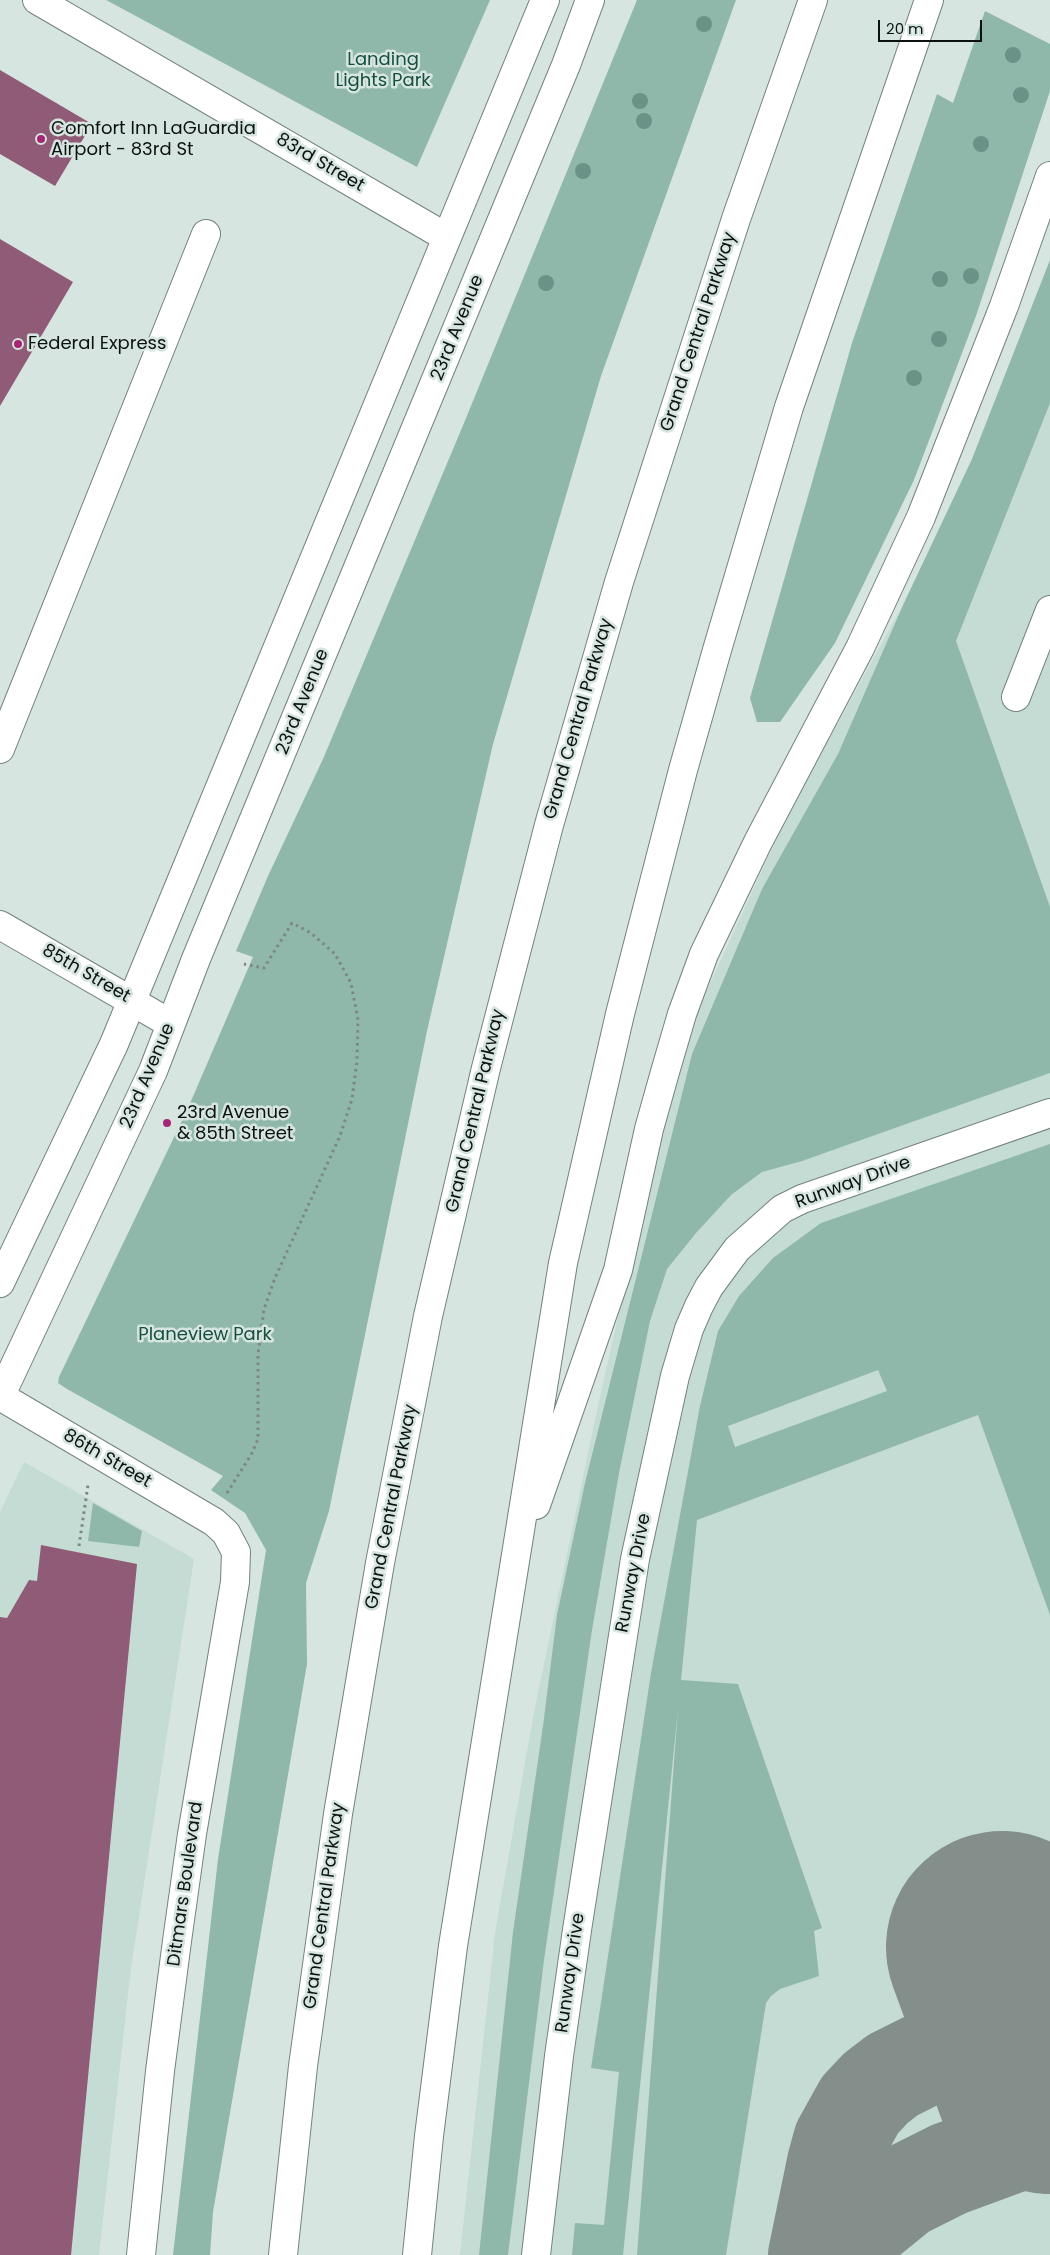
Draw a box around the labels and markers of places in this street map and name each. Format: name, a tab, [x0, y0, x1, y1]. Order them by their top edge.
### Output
place label: Comfort Inn LaGuardia Airport - 83rd St	[51, 118, 256, 160]
marker: Comfort Inn LaGuardia Airport - 83rd St	[35, 133, 47, 145]
place label: Federal Express	[28, 333, 166, 355]
marker: Federal Express	[12, 338, 24, 350]
place label: 23rd Avenue & 85th Street	[177, 1102, 293, 1144]
marker: 23rd Avenue & 85th Street	[161, 1117, 173, 1129]

